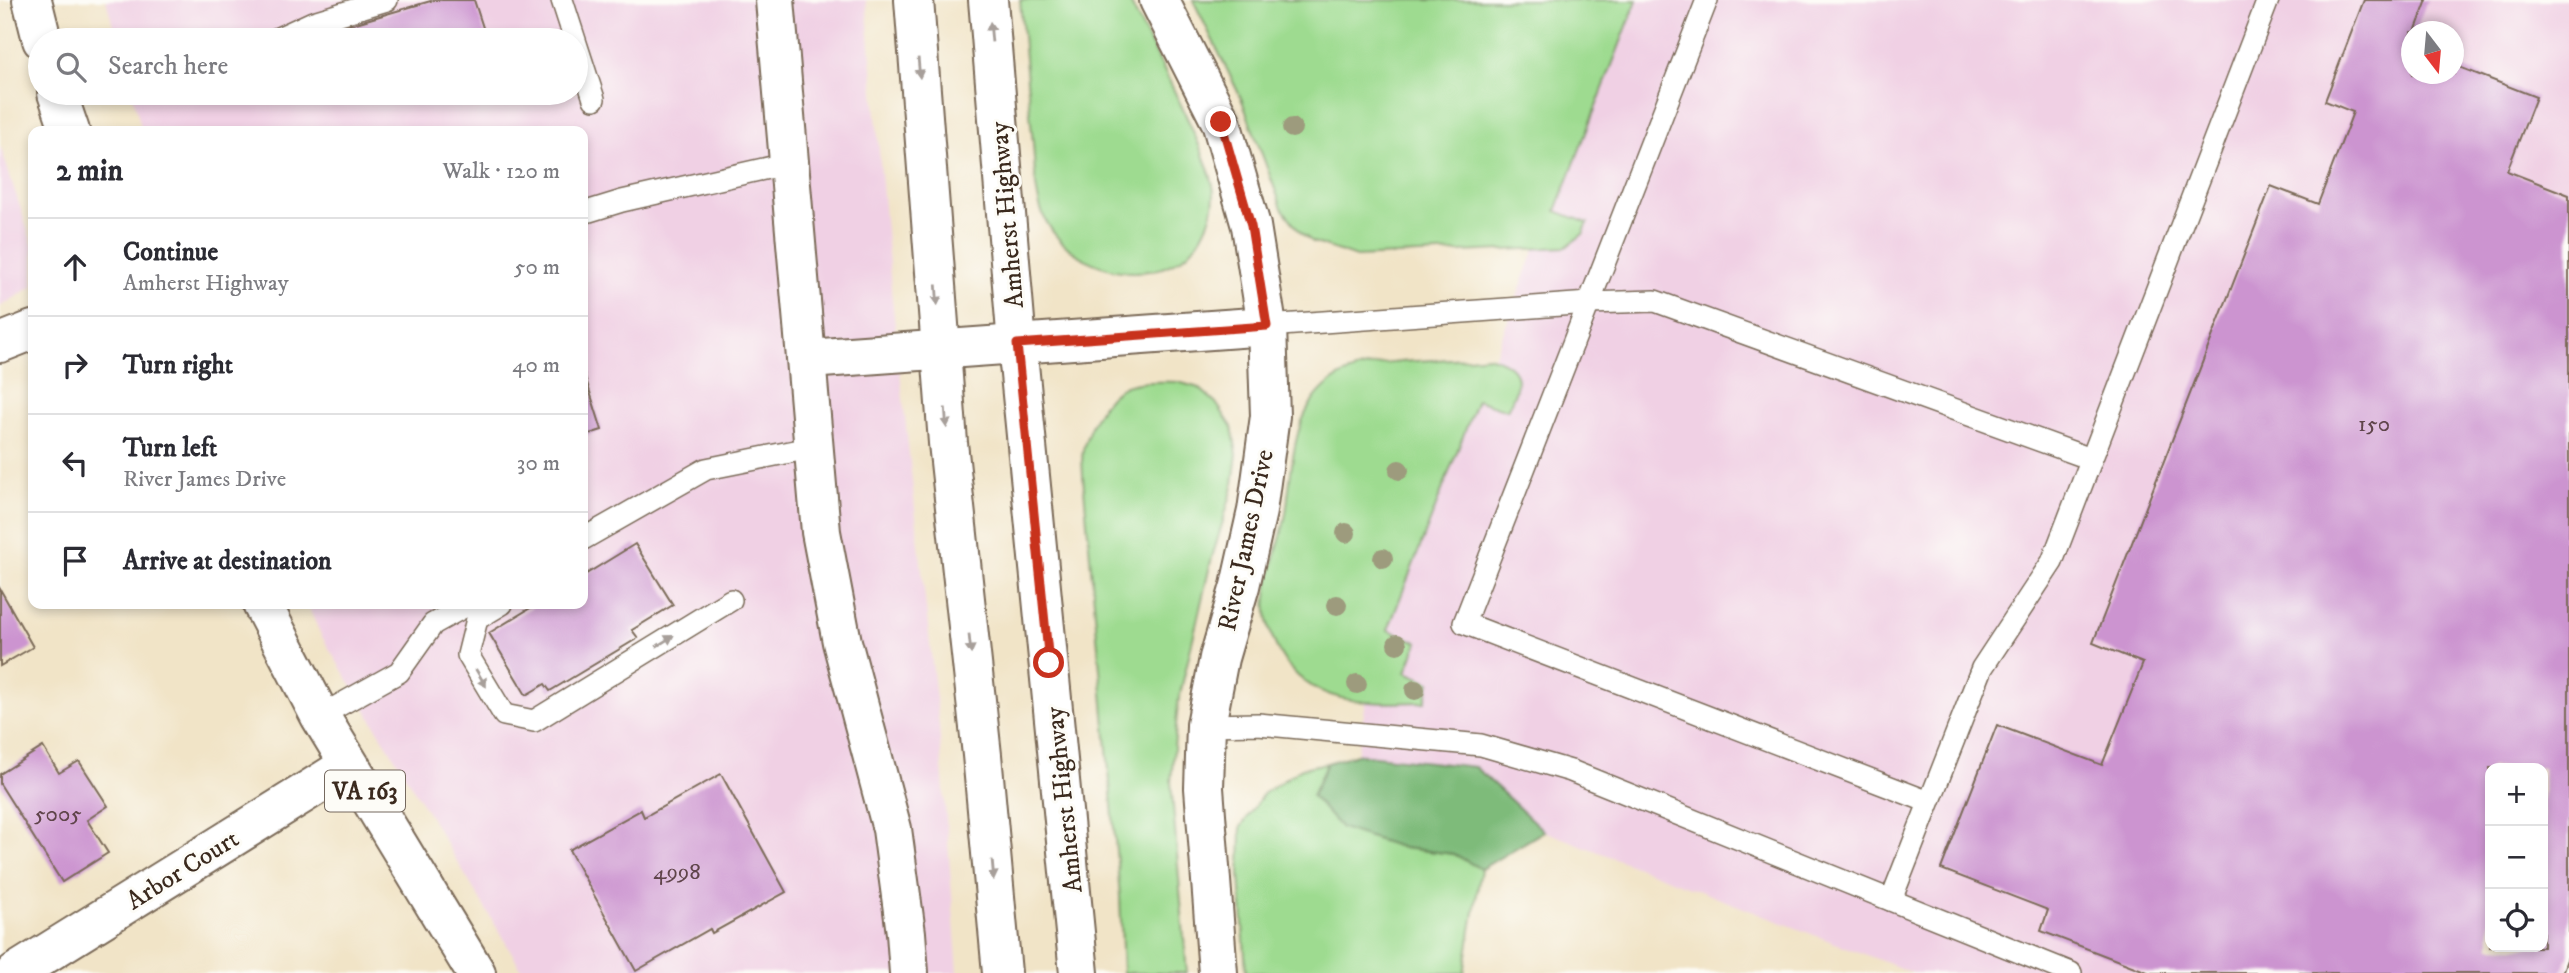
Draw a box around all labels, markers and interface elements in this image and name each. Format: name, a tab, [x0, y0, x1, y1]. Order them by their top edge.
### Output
one-way arrow	[985, 21, 996, 43]
north arrow	[2401, 21, 2464, 84]
search box	[28, 28, 588, 105]
icon: search	[52, 48, 90, 86]
text: Search here	[108, 50, 228, 83]
one-way arrow	[914, 57, 925, 79]
route end	[1205, 106, 1236, 137]
street label: Amherst Highway	[983, 120, 1032, 310]
text: 2 min	[56, 153, 123, 190]
text: Walk · 120 m	[442, 157, 560, 186]
text: Continue	[123, 236, 218, 269]
icon: ahead	[56, 248, 94, 286]
text: 50 m	[514, 253, 560, 282]
text: Amherst Highway	[123, 269, 289, 298]
one-way arrow	[932, 284, 943, 306]
icon: right	[56, 346, 94, 384]
text: Turn right	[123, 349, 233, 382]
text: 40 m	[512, 351, 560, 380]
one-way arrow	[941, 407, 952, 429]
house number: 150	[2358, 410, 2390, 439]
text: Turn left	[123, 432, 217, 465]
icon: left	[56, 444, 94, 482]
street label: River James Drive	[1211, 447, 1282, 634]
text: 30 m	[517, 449, 560, 478]
text: River James Drive	[123, 465, 286, 494]
icon: arrive	[56, 542, 94, 580]
text: Arrive at destination	[123, 545, 332, 578]
one-way arrow	[965, 633, 976, 655]
one-way arrow	[655, 634, 674, 647]
route start	[1033, 647, 1064, 678]
one-way arrow	[475, 668, 488, 687]
street label: Amherst Highway	[1038, 704, 1091, 895]
map controls	[2485, 763, 2548, 952]
button: +	[2485, 763, 2548, 826]
road number: VA 163	[325, 770, 405, 812]
house number: 5005	[34, 800, 82, 829]
street label: Arbor Court	[120, 823, 245, 918]
button: −	[2485, 826, 2548, 889]
house number: 4998	[653, 858, 701, 887]
one-way arrow	[987, 860, 998, 882]
button: locate	[2485, 889, 2548, 952]

